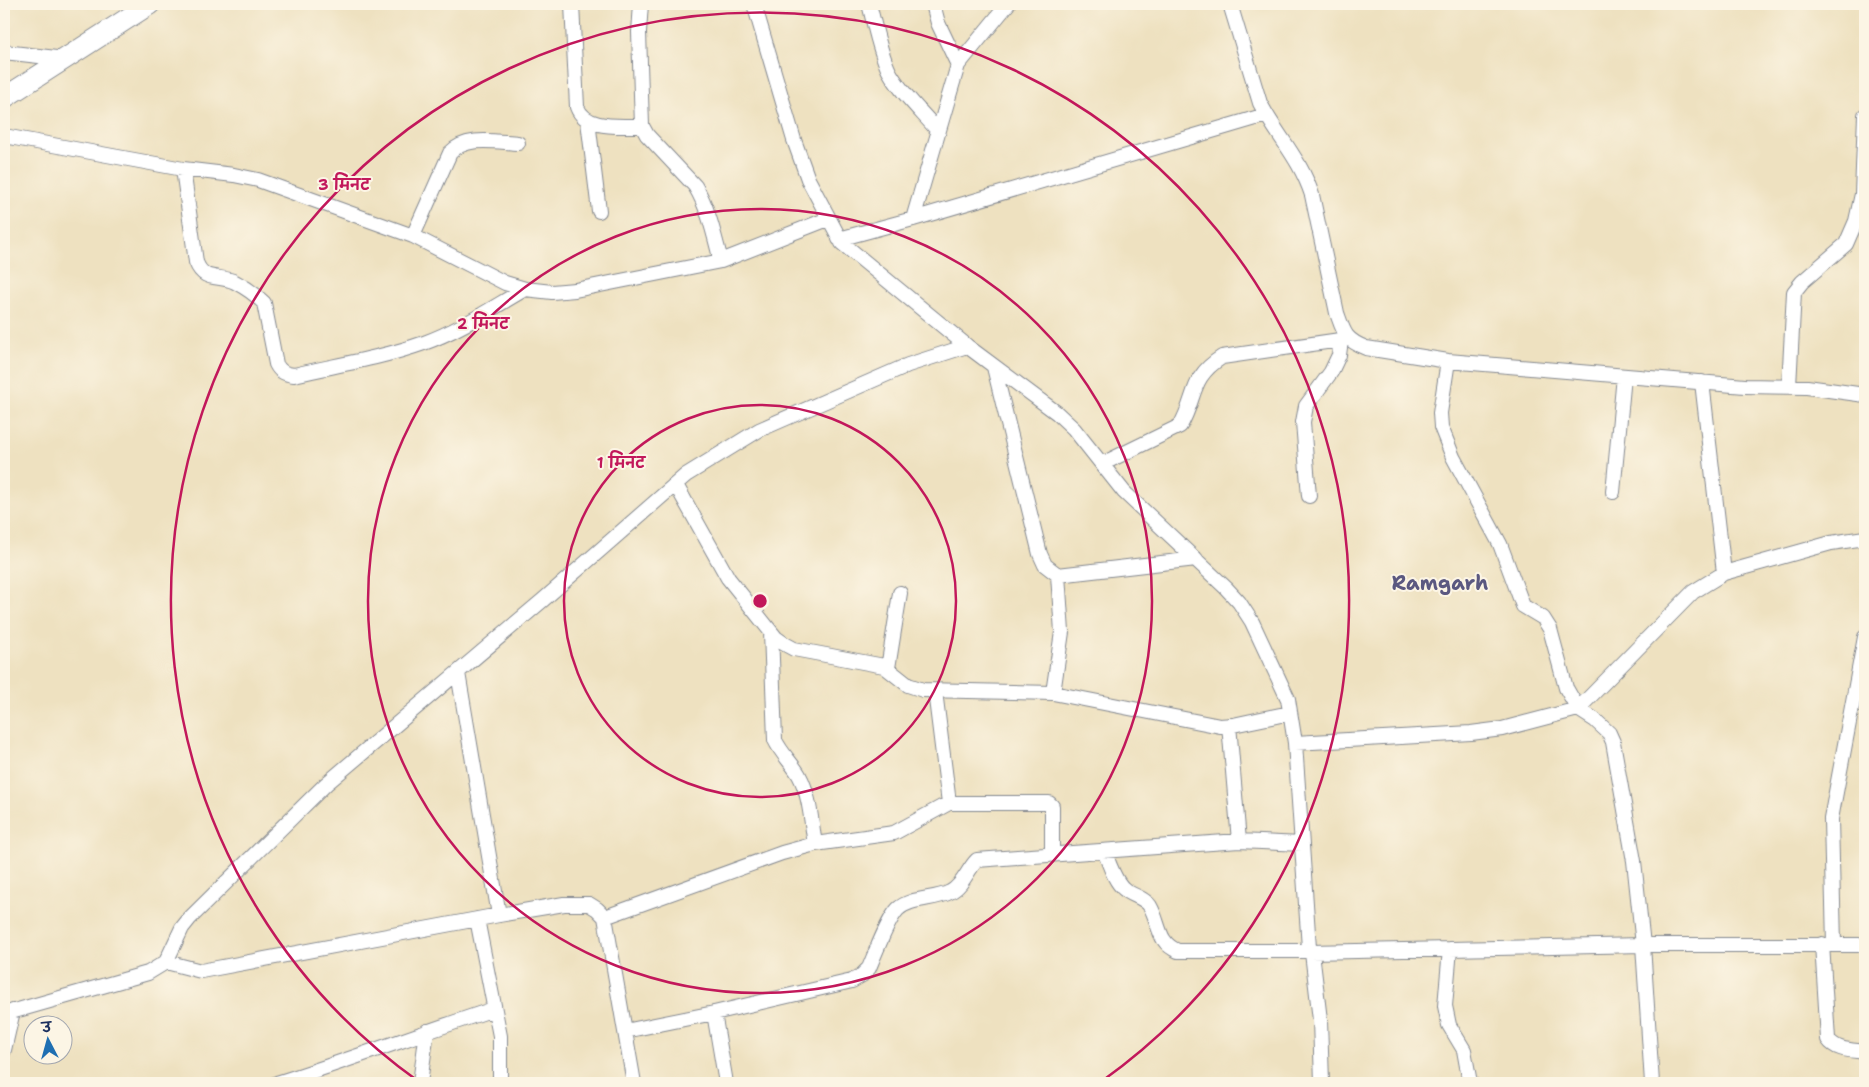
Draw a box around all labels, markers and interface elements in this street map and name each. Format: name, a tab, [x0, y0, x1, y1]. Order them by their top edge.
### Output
text: 3 मिनट	[318, 172, 371, 195]
text: 2 मिनट	[457, 311, 510, 334]
text: 1 मिनट	[597, 450, 646, 473]
district label: Ramgarh	[1392, 570, 1488, 596]
centre of rings	[751, 592, 769, 610]
north arrow	[22, 1014, 72, 1064]
text: उ	[39, 1017, 54, 1037]

